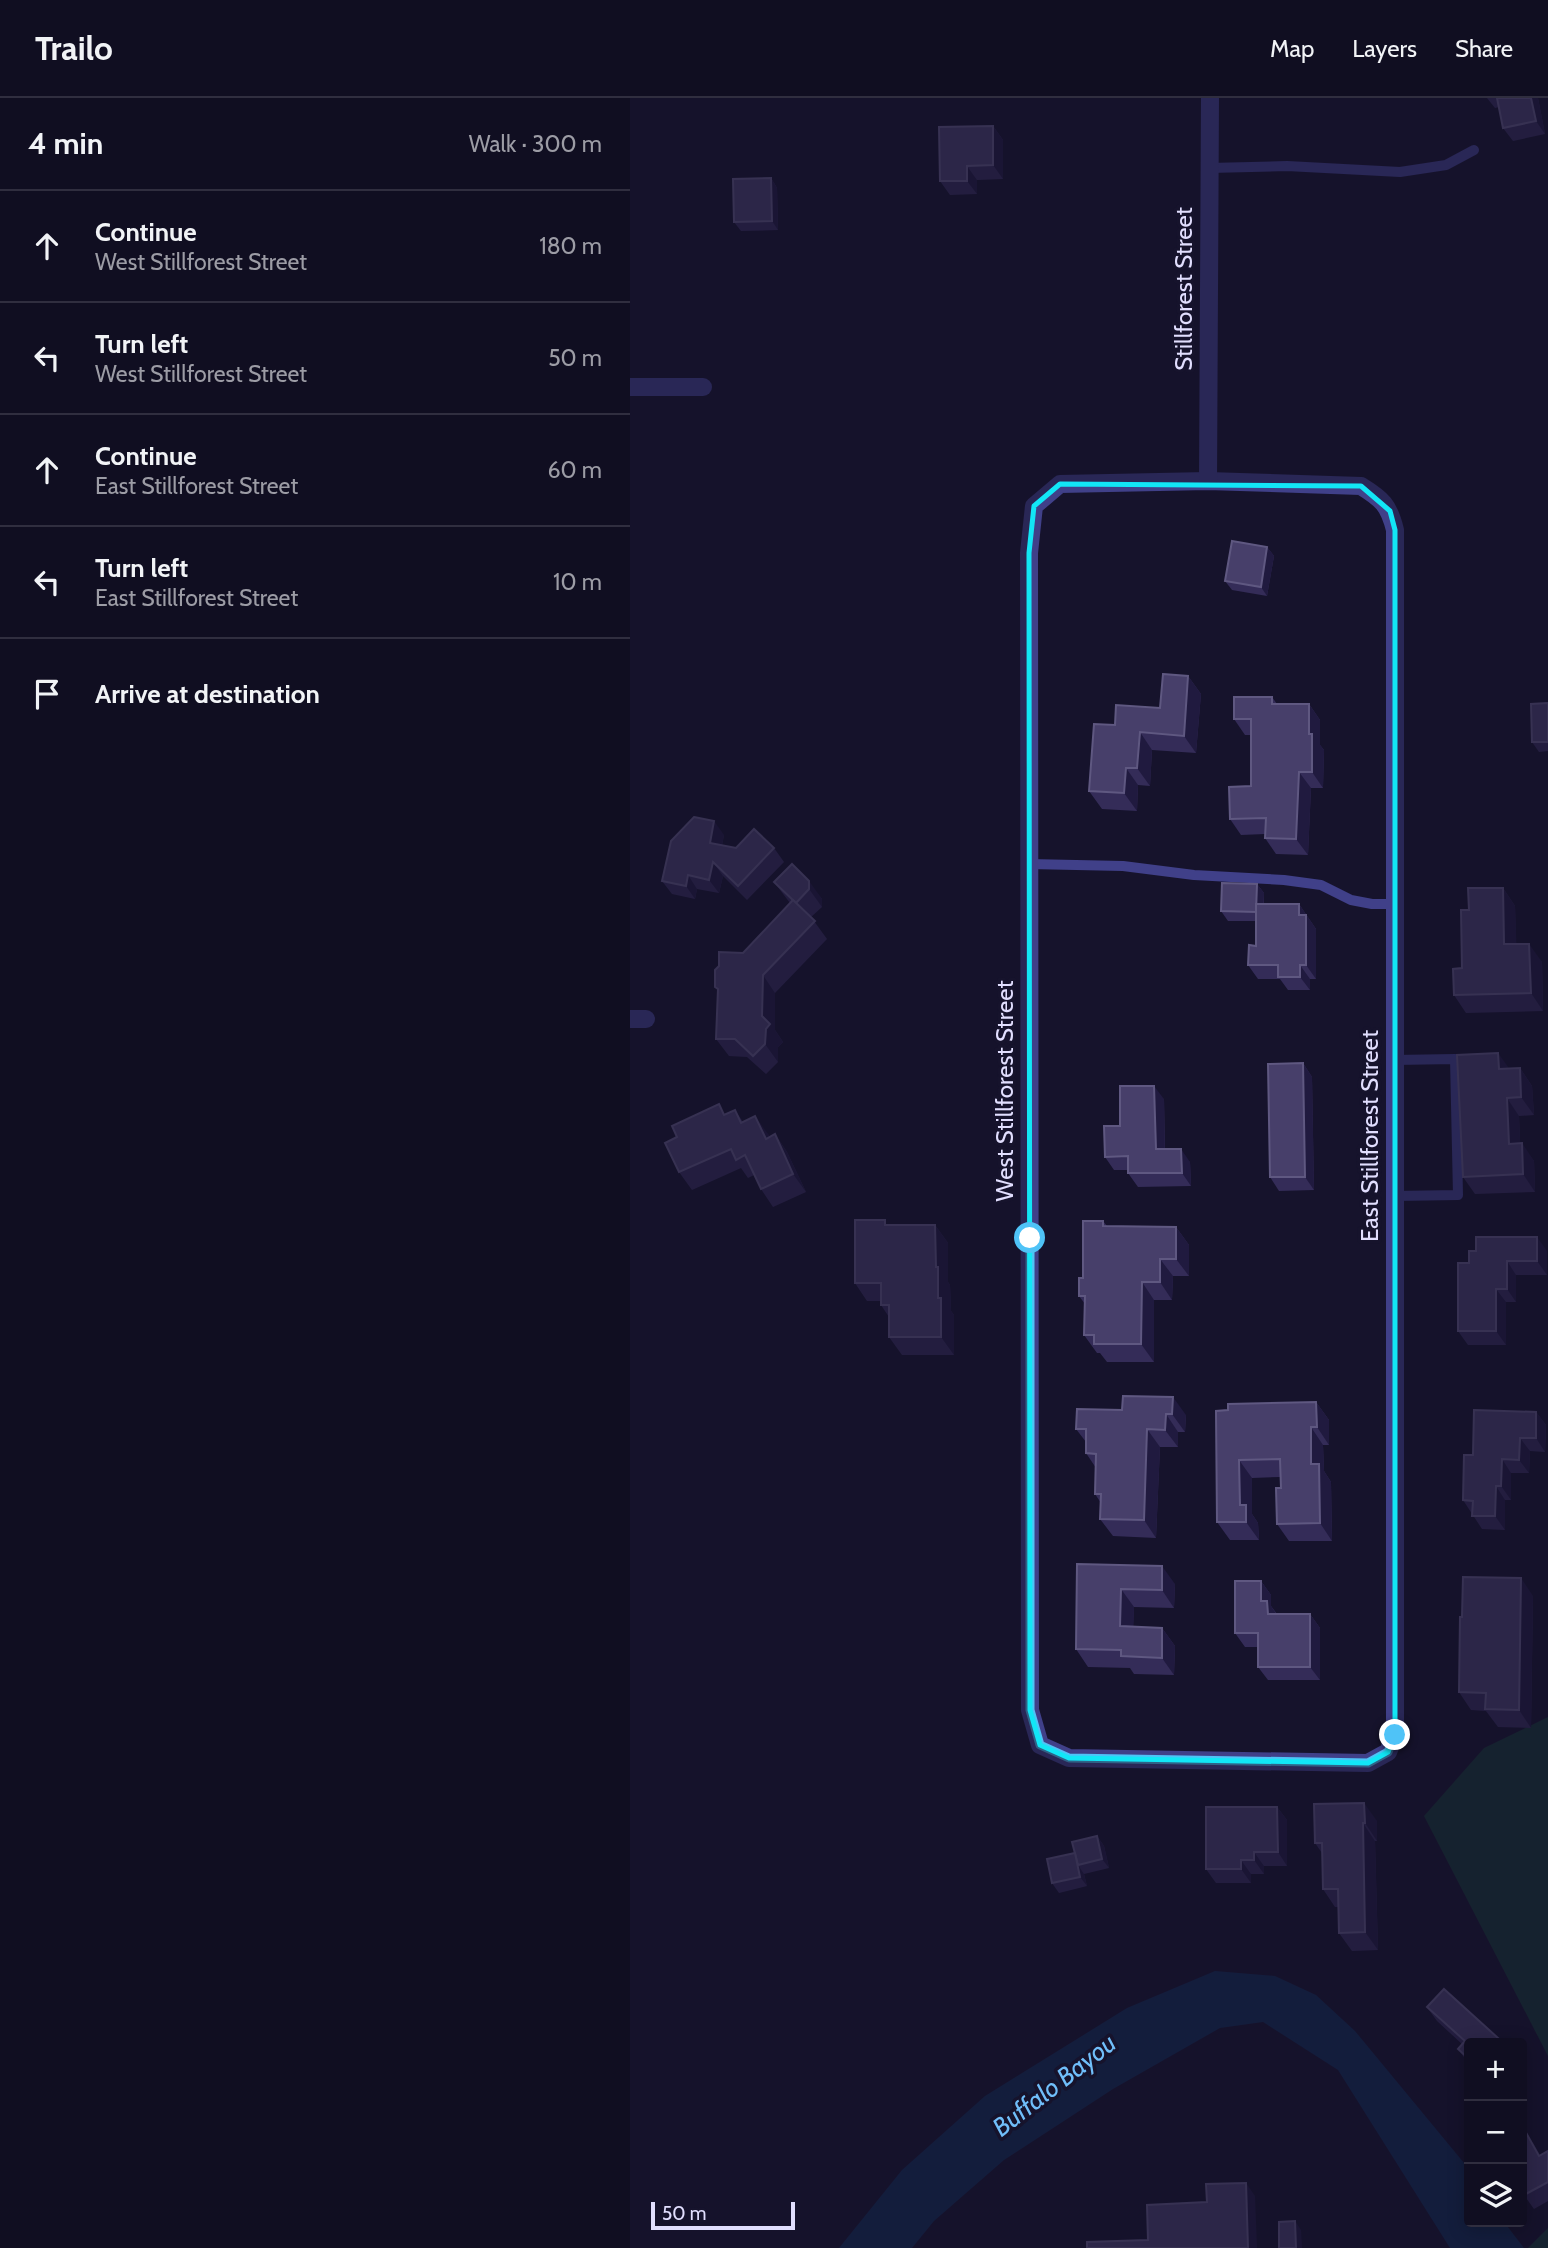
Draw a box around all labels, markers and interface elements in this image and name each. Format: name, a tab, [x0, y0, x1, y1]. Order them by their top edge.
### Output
text: Trailo	[35, 28, 113, 68]
text: Map	[1270, 34, 1314, 63]
text: Layers	[1352, 34, 1417, 63]
text: Share	[1455, 34, 1513, 63]
text: 4 min	[28, 125, 103, 162]
text: Walk · 300 m	[469, 130, 602, 158]
street label: Stillforest Street	[1169, 207, 1198, 371]
text: Continue	[95, 216, 197, 248]
icon: ahead	[28, 227, 66, 265]
text: 180 m	[539, 232, 602, 260]
text: West Stillforest Street	[95, 248, 307, 276]
text: Turn left	[95, 328, 188, 360]
icon: left	[28, 339, 66, 377]
text: 50 m	[548, 344, 602, 372]
text: West Stillforest Street	[95, 360, 307, 388]
text: Continue	[95, 440, 197, 472]
icon: ahead	[28, 451, 66, 489]
text: 60 m	[548, 456, 602, 484]
text: East Stillforest Street	[95, 472, 298, 500]
text: Turn left	[95, 552, 188, 584]
icon: left	[28, 563, 66, 601]
text: 10 m	[553, 568, 602, 596]
text: East Stillforest Street	[95, 584, 298, 612]
icon: arrive	[28, 675, 66, 713]
text: Arrive at destination	[95, 678, 320, 710]
street label: West Stillforest Street	[990, 980, 1019, 1202]
street label: East Stillforest Street	[1355, 1030, 1384, 1242]
route start	[1014, 1222, 1045, 1253]
route end	[1379, 1719, 1410, 1750]
water label: Buffalo Bayou	[986, 2027, 1122, 2143]
map controls	[1464, 2038, 1527, 2227]
button: +	[1464, 2038, 1527, 2101]
button: −	[1464, 2101, 1527, 2164]
button: layers	[1464, 2164, 1527, 2227]
scale bar	[651, 2199, 794, 2231]
text: 50 m	[662, 2202, 706, 2225]

